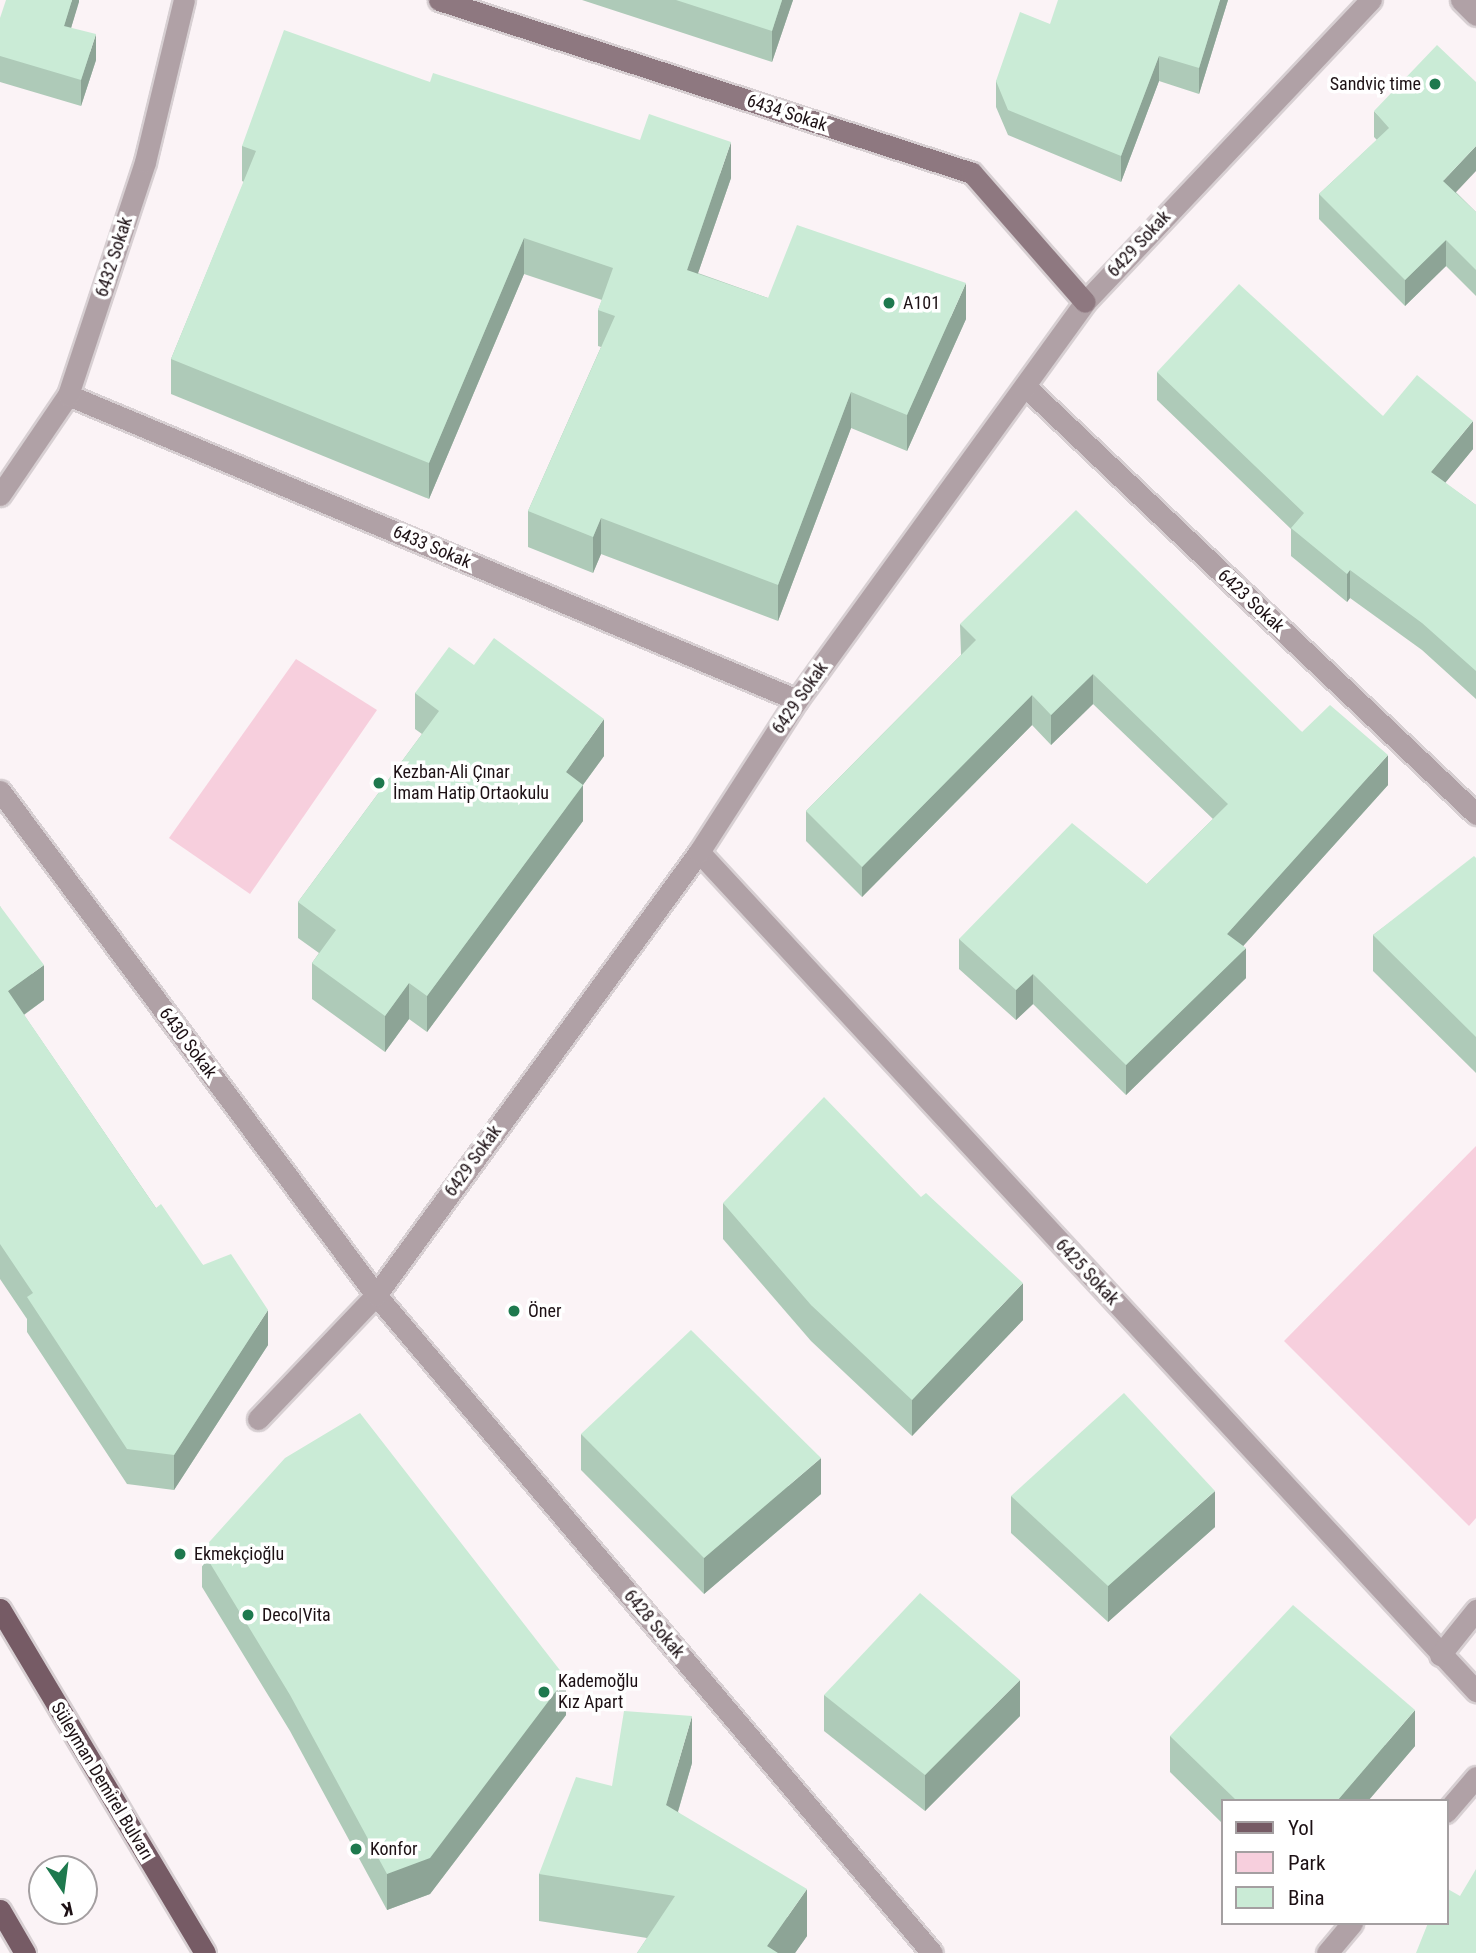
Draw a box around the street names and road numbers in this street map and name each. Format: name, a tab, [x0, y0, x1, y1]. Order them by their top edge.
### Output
street label: 6434 Sokak	[744, 90, 830, 136]
street label: 6429 Sokak	[1103, 206, 1175, 282]
street label: 6432 Sokak	[91, 214, 137, 300]
street label: 6433 Sokak	[390, 521, 474, 573]
street label: 6423 Sokak	[1213, 565, 1289, 637]
street label: 6429 Sokak	[767, 658, 833, 738]
street label: 6430 Sokak	[154, 1003, 222, 1083]
street label: 6429 Sokak	[440, 1121, 506, 1201]
street label: 6425 Sokak	[1051, 1234, 1123, 1310]
street label: 6428 Sokak	[619, 1585, 689, 1663]
street label: Süleyman Demirel Bulvarı	[46, 1698, 158, 1864]

